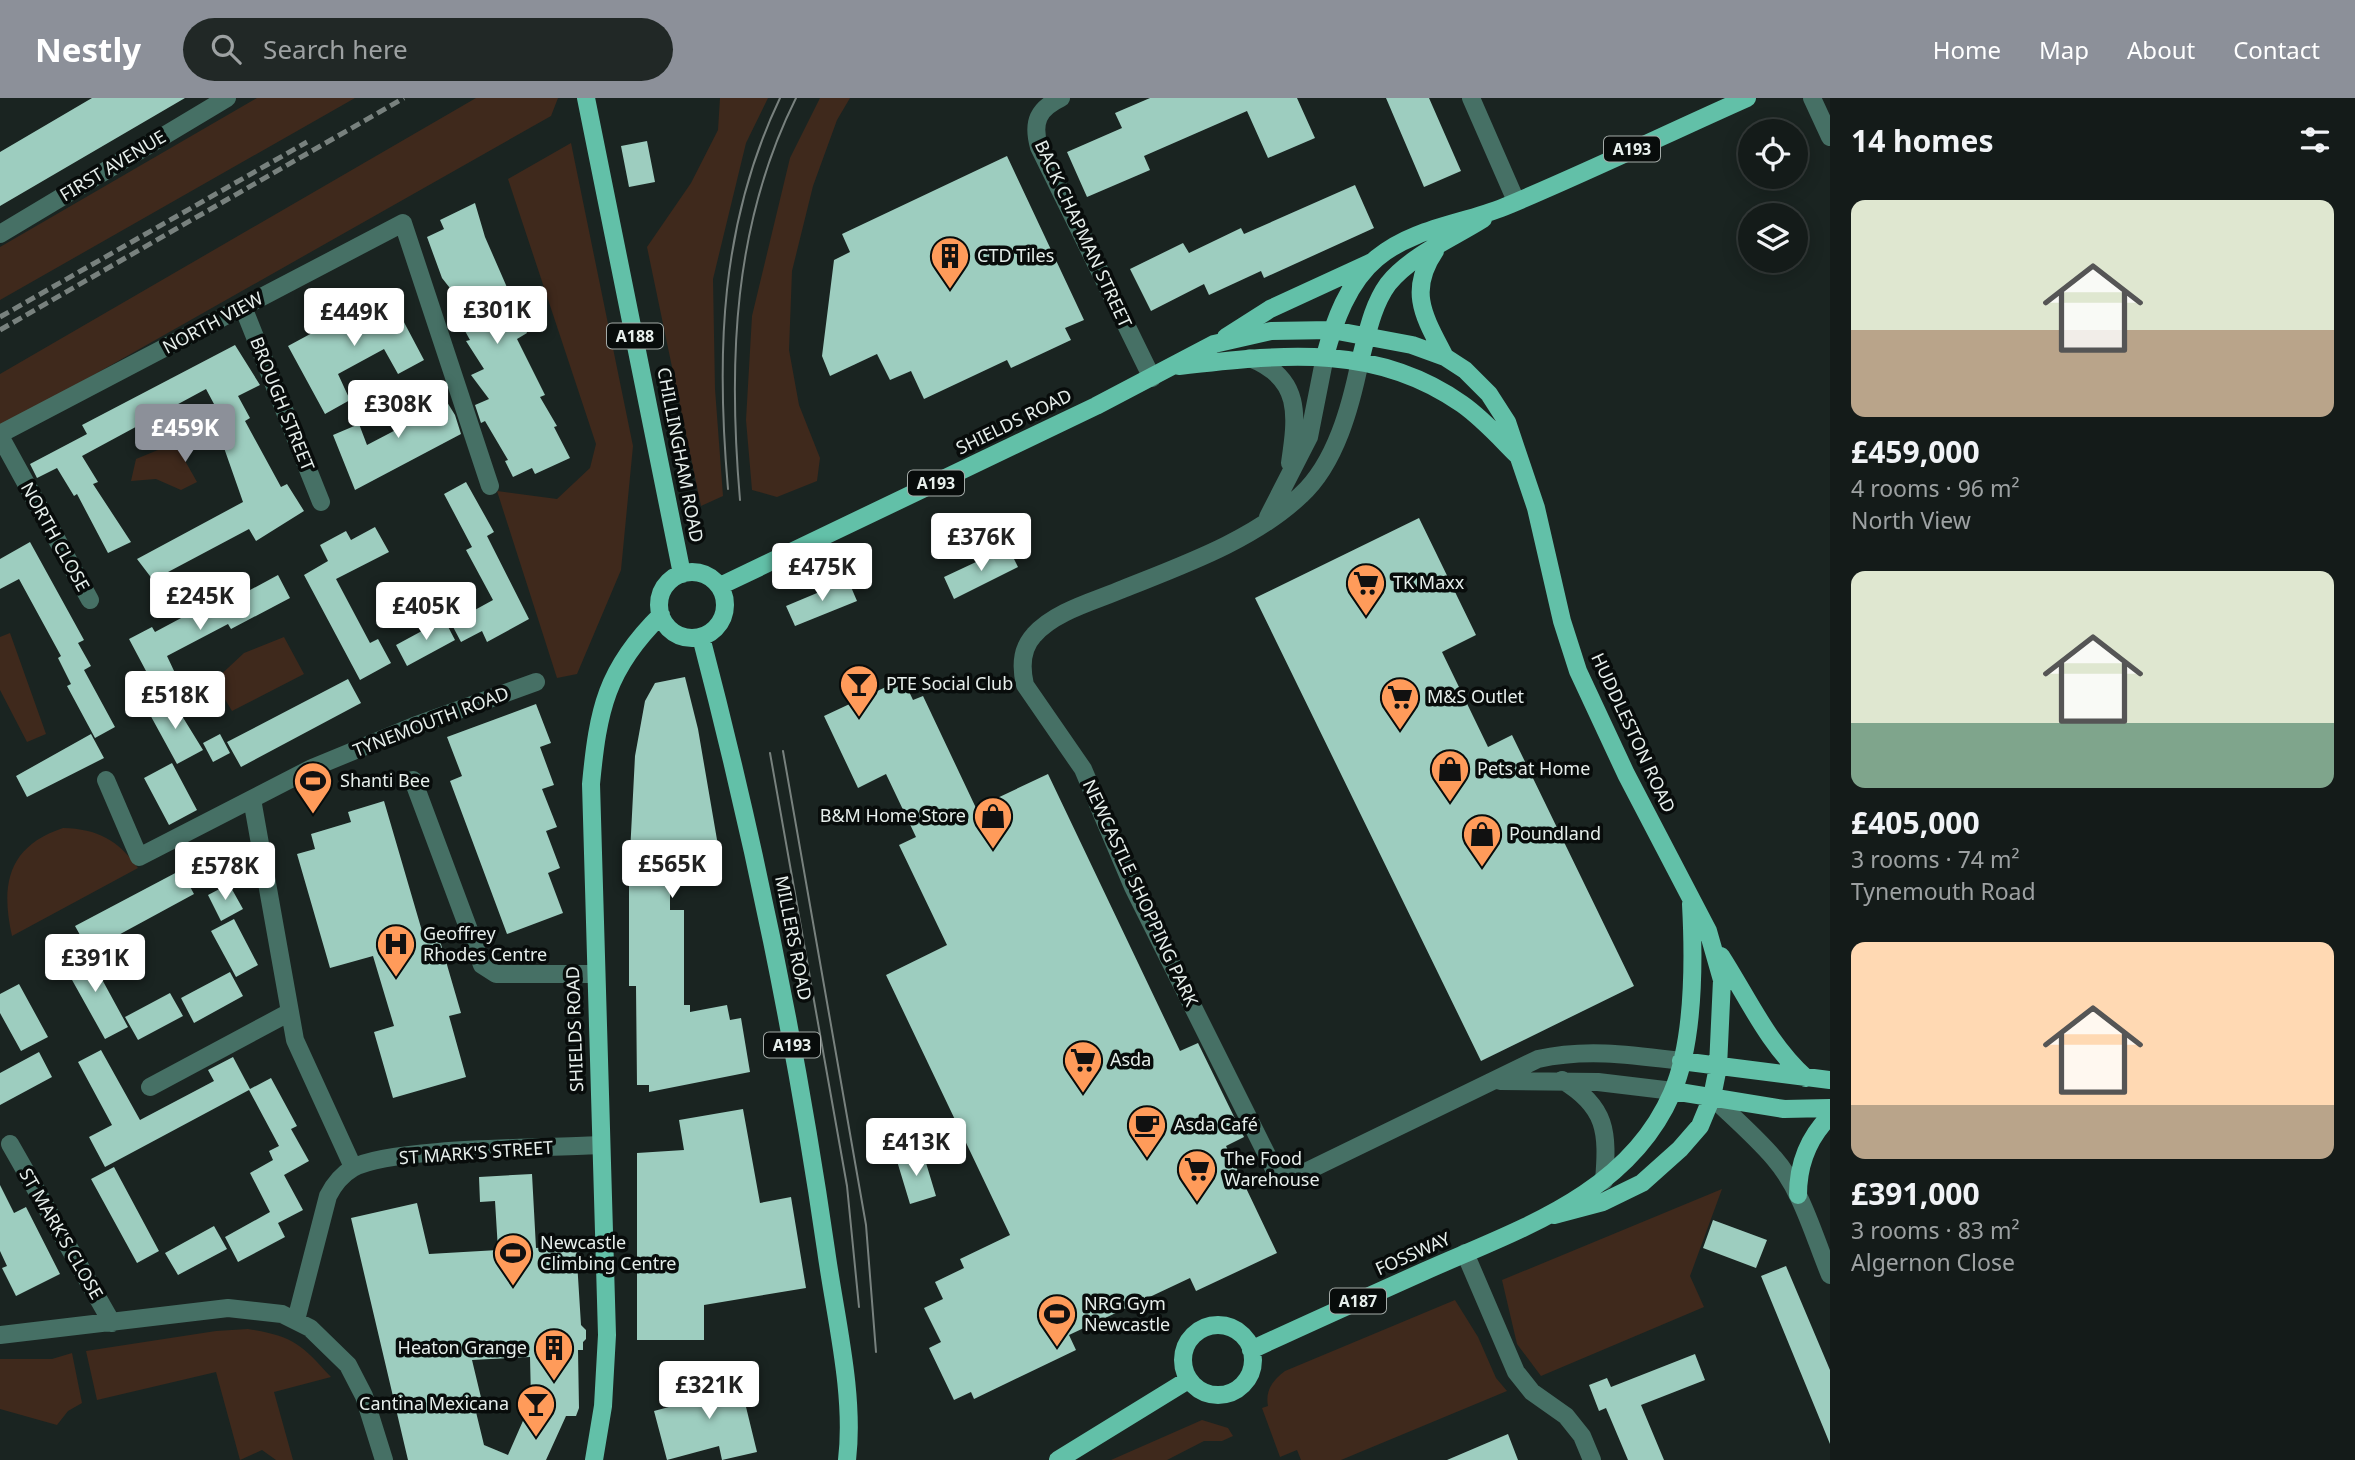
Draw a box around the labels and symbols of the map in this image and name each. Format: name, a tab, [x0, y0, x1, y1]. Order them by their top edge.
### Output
street label: FIRST AVENUE	[55, 124, 170, 206]
street label: BACK CHAPMAN STREET	[1030, 136, 1138, 331]
road number: A193	[1604, 136, 1660, 162]
building icon: CTD Tiles	[929, 235, 971, 290]
place label: CTD Tiles	[977, 243, 1054, 267]
street label: NORTH VIEW	[158, 285, 267, 359]
pin: £301K	[448, 286, 546, 346]
pin: £449K	[305, 288, 403, 348]
road number: A188	[607, 324, 663, 348]
street label: BROUGH STREET	[245, 333, 321, 474]
street label: CHILLINGHAM ROAD	[652, 365, 710, 544]
pin: £308K	[349, 380, 447, 440]
street label: SHIELDS ROAD	[952, 383, 1075, 460]
pin: £459K	[136, 404, 234, 464]
road number: A193	[908, 470, 964, 496]
street label: NORTH CLOSE	[16, 478, 96, 595]
pin: £376K	[932, 514, 1030, 573]
pin: £475K	[773, 544, 871, 603]
supermarket icon: TK Maxx	[1345, 562, 1387, 617]
place label: TK Maxx	[1393, 570, 1465, 594]
pin: £245K	[151, 573, 249, 632]
pin: £405K	[377, 582, 475, 642]
street label: HUDDLESTON ROAD	[1586, 649, 1681, 816]
bar icon: PTE Social Club	[838, 663, 880, 718]
place label: PTE Social Club	[886, 671, 1013, 695]
pin: £518K	[126, 672, 224, 731]
supermarket icon: M&S Outlet	[1379, 676, 1421, 731]
street label: TYNEMOUTH ROAD	[349, 680, 512, 762]
place label: M&S Outlet	[1427, 684, 1525, 708]
shop icon: Pets at Home	[1429, 748, 1471, 803]
place label: Pets at Home	[1477, 756, 1590, 780]
sports icon: Shanti Bee	[292, 760, 334, 815]
place label: Shanti Bee	[340, 768, 430, 792]
street label: NEWCASTLE SHOPPING PARK	[1078, 775, 1204, 1011]
shop icon: B&M Home Store	[972, 795, 1014, 850]
place label: B&M Home Store	[820, 803, 966, 827]
shop icon: Poundland	[1461, 813, 1503, 868]
place label: Poundland	[1509, 821, 1601, 845]
pin: £565K	[623, 840, 721, 900]
pin: £578K	[176, 842, 274, 902]
street label: MILLERS ROAD	[770, 873, 818, 1002]
place label: Geoffrey Rhodes Centre	[423, 921, 547, 966]
hospital icon: Geoffrey Rhodes Centre	[375, 923, 417, 978]
pin: £391K	[46, 934, 144, 994]
street label: SHIELDS ROAD	[560, 966, 588, 1092]
road number: A193	[764, 1032, 820, 1057]
supermarket icon: Asda	[1062, 1039, 1104, 1094]
place label: Asda	[1110, 1047, 1151, 1071]
cafe icon: Asda Café	[1126, 1104, 1168, 1159]
place label: Asda Café	[1174, 1112, 1258, 1136]
pin: £413K	[867, 1118, 965, 1178]
street label: ST MARK'S STREET	[398, 1135, 554, 1169]
place label: The Food Warehouse	[1224, 1146, 1320, 1191]
supermarket icon: The Food Warehouse	[1176, 1148, 1218, 1203]
street label: ST MARK'S CLOSE	[15, 1164, 109, 1303]
street label: FOSSWAY	[1371, 1226, 1455, 1280]
place label: Newcastle Climbing Centre	[540, 1230, 676, 1275]
sports icon: Newcastle Climbing Centre	[492, 1232, 534, 1287]
road number: A187	[1330, 1288, 1386, 1314]
place label: NRG Gym Newcastle	[1084, 1291, 1170, 1336]
sports icon: NRG Gym Newcastle	[1036, 1293, 1078, 1348]
building icon: Heaton Grange	[533, 1327, 575, 1382]
place label: Heaton Grange	[398, 1335, 527, 1359]
pin: £321K	[660, 1362, 758, 1421]
bar icon: Cantina Mexicana	[515, 1383, 557, 1438]
place label: Cantina Mexicana	[359, 1391, 509, 1415]

